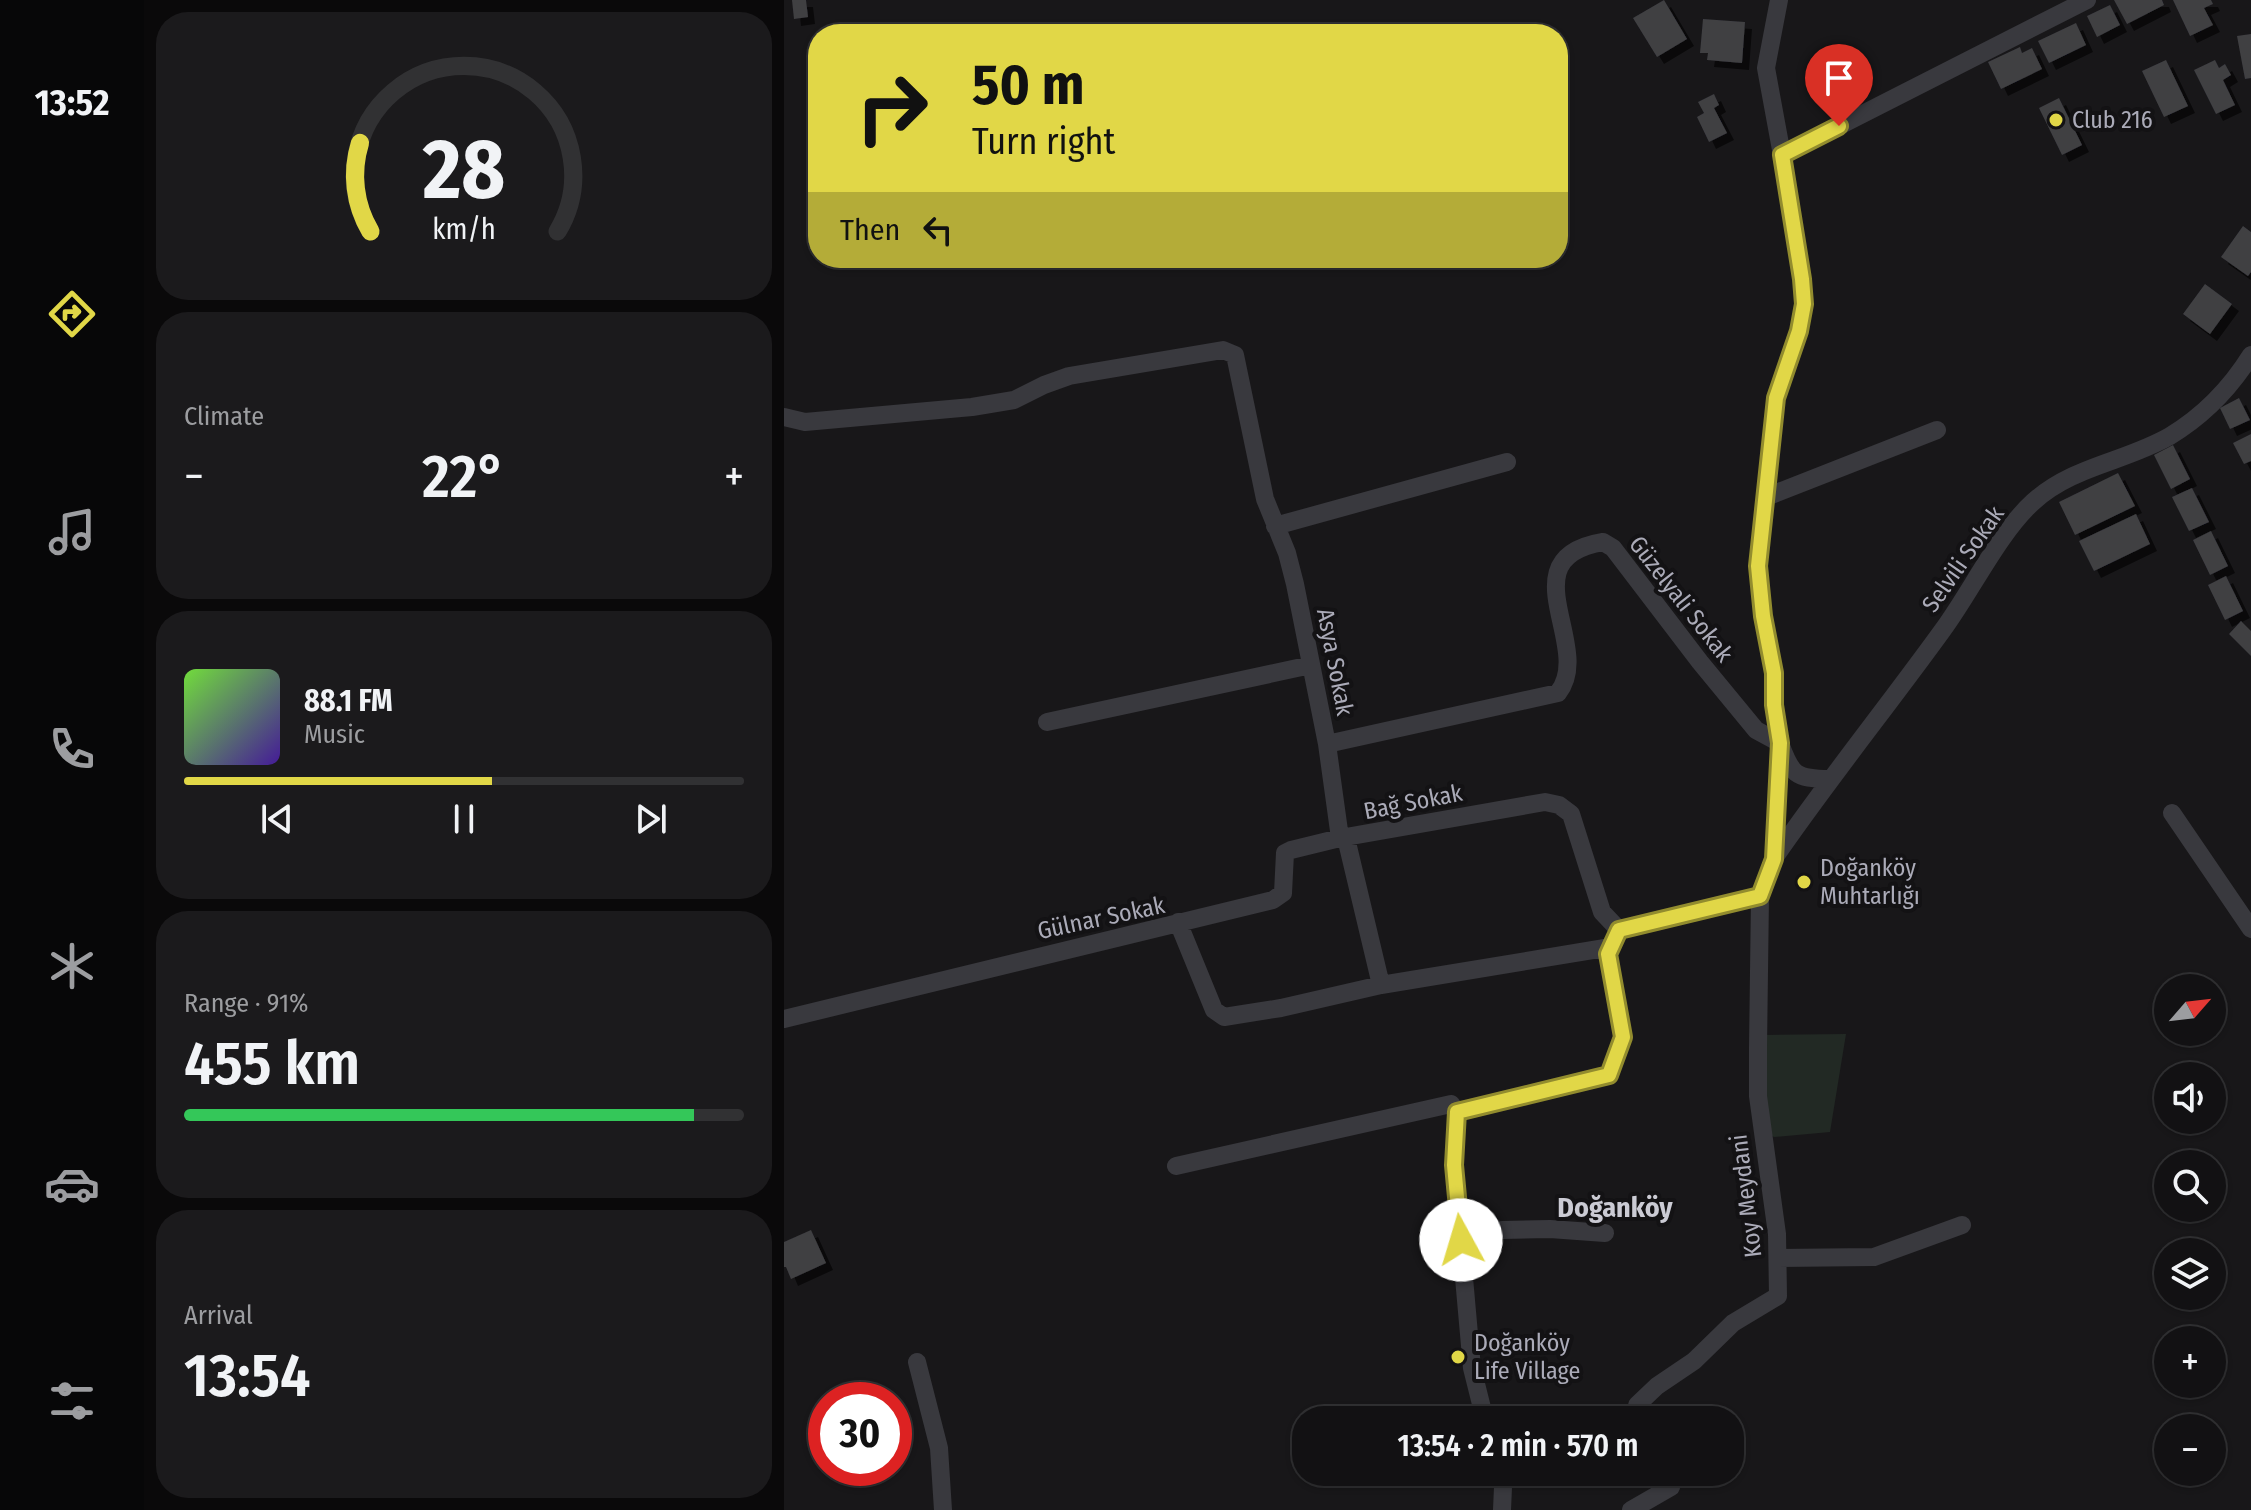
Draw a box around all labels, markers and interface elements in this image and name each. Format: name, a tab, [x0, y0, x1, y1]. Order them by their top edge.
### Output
pin	[1805, 44, 1873, 126]
text: 50 m	[972, 52, 1084, 119]
icon: right	[840, 56, 944, 160]
icon: arrive	[1817, 56, 1861, 100]
text: 13:52	[35, 81, 109, 125]
place label: Club 216	[2072, 106, 2153, 134]
marker: Club 216	[2047, 111, 2065, 129]
text: 28	[422, 119, 505, 219]
text: Turn right	[972, 120, 1115, 164]
icon: left	[916, 208, 960, 252]
text: km/h	[432, 212, 496, 247]
text: Then	[840, 212, 900, 248]
icon: directions	[44, 286, 100, 342]
text: Climate	[184, 401, 264, 432]
text: 22°	[422, 441, 506, 513]
text: −	[184, 450, 204, 503]
text: +	[724, 450, 744, 503]
street label: Selvili Sokak	[1916, 500, 2010, 617]
icon: music	[44, 504, 100, 560]
street label: Güzelyali Sokak	[1623, 531, 1739, 668]
street label: Asya Sokak	[1311, 606, 1359, 719]
text: 88.1 FM	[304, 683, 393, 719]
text: Music	[304, 719, 365, 750]
icon: phone	[44, 721, 100, 777]
street label: Bağ Sokak	[1361, 779, 1465, 825]
icon: previous	[255, 797, 299, 841]
icon: pause	[442, 797, 486, 841]
icon: next	[629, 797, 673, 841]
place label: Doğanköy Muhtarlığı	[1820, 854, 1920, 910]
marker: Doğanköy Muhtarlığı	[1795, 873, 1813, 891]
street label: Gülnar Sokak	[1035, 891, 1168, 945]
icon: climate	[44, 938, 100, 994]
north arrow	[2154, 974, 2226, 1046]
map controls	[2154, 974, 2226, 1486]
text: Range · 91%	[184, 988, 309, 1019]
text: 455 km	[184, 1028, 360, 1100]
button: sound	[2154, 1062, 2226, 1134]
street label: Koy Meydani	[1725, 1133, 1767, 1259]
button: search	[2154, 1150, 2226, 1222]
icon: car	[44, 1156, 100, 1212]
district label: Doğanköy	[1557, 1191, 1673, 1224]
position arrow	[1419, 1198, 1503, 1282]
button: layers	[2154, 1238, 2226, 1310]
text: Arrival	[184, 1300, 253, 1331]
button: +	[2154, 1326, 2226, 1398]
place label: Doğanköy Life Village	[1474, 1329, 1580, 1385]
text: 13:54	[184, 1340, 310, 1412]
marker: Doğanköy Life Village	[1449, 1348, 1467, 1366]
icon: filters	[44, 1373, 100, 1429]
speed limit sign: 30	[808, 1382, 912, 1486]
button: −	[2154, 1414, 2226, 1486]
text: 13:54 · 2 min · 570 m	[1398, 1428, 1639, 1464]

